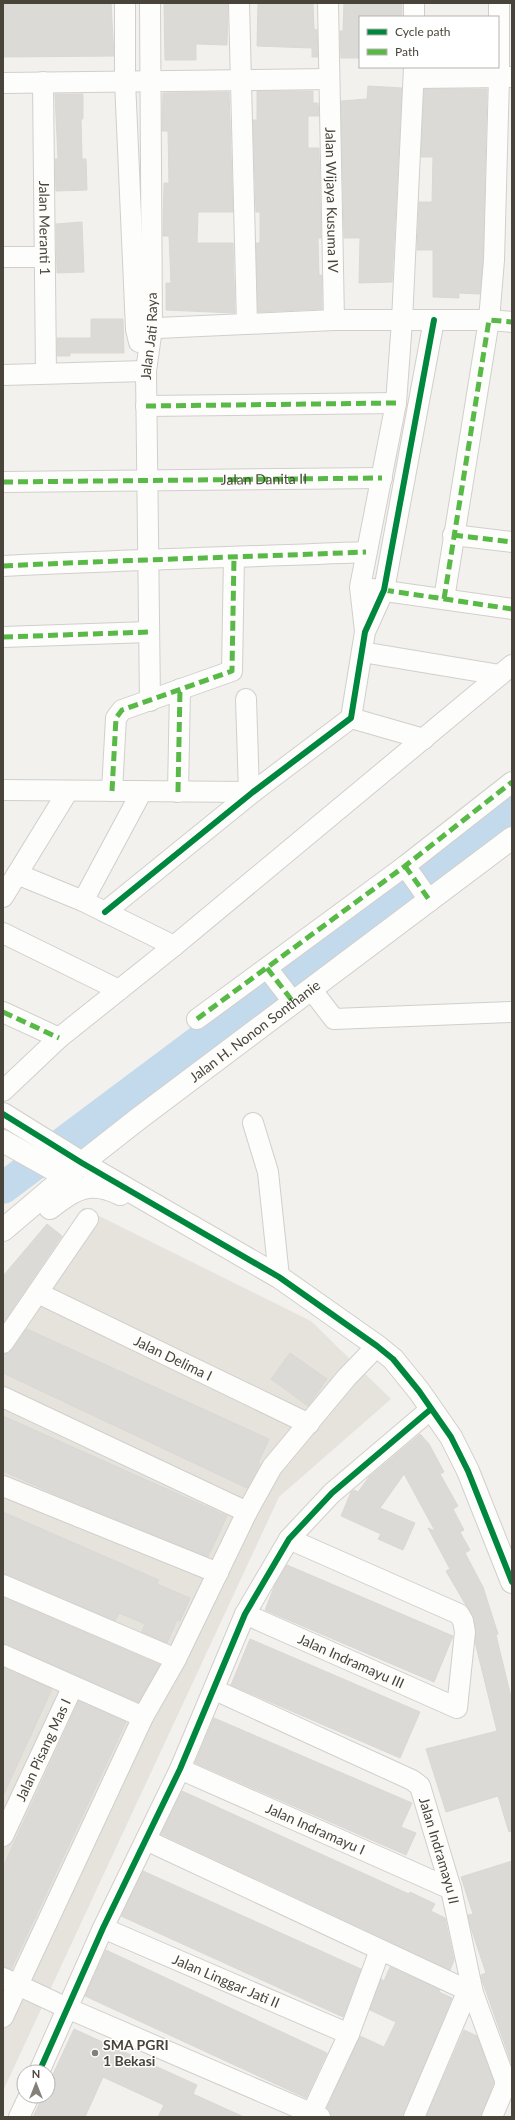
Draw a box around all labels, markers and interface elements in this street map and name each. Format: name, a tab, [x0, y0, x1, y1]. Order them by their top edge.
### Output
legend	[359, 16, 499, 68]
text: Cycle path	[395, 24, 450, 39]
text: Path	[395, 44, 419, 59]
street label: Jalan Wijaya Kusuma IV	[322, 127, 342, 274]
street label: Jalan Meranti 1	[36, 181, 54, 275]
street label: Jalan Jati Raya	[137, 292, 160, 380]
street label: Jalan Danita II	[221, 470, 307, 488]
street label: Jalan H. Nonon Sonthanie	[186, 976, 323, 1085]
street label: Jalan Delima I	[131, 1332, 215, 1384]
street label: Jalan Indramayu III	[295, 1630, 407, 1692]
street label: Jalan Pisang Mas I	[12, 1696, 74, 1804]
street label: Jalan Indramayu II	[416, 1795, 463, 1905]
street label: Jalan Indramayu I	[263, 1799, 368, 1858]
street label: Jalan Linggar Jati II	[170, 1950, 282, 2011]
place label: SMA PGRI 1 Bekasi	[103, 2036, 169, 2069]
marker: SMA PGRI 1 Bekasi	[90, 2048, 100, 2058]
north arrow	[16, 2064, 56, 2104]
text: N	[32, 2067, 40, 2080]

